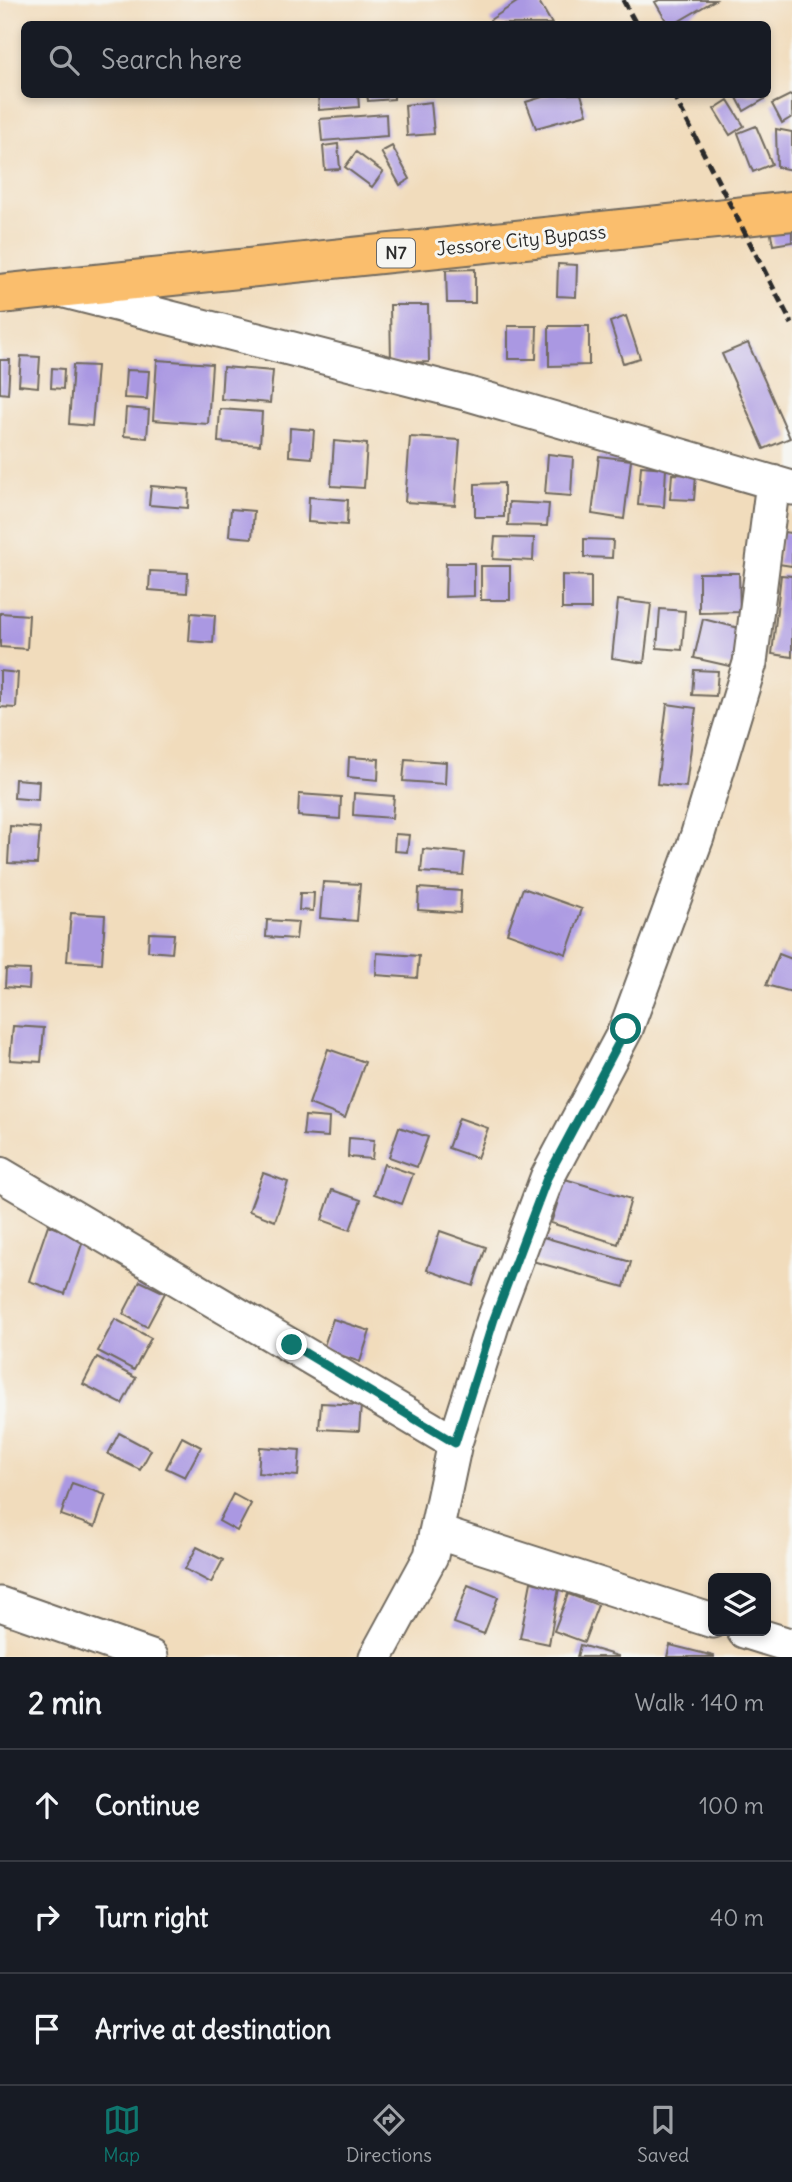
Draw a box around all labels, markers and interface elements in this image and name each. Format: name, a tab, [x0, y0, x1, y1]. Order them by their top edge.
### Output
search box	[21, 21, 771, 98]
icon: search	[45, 41, 83, 79]
text: Search here	[101, 43, 242, 76]
street label: Jessore City Bypass	[435, 219, 607, 261]
road number: N7	[377, 239, 415, 268]
route start	[610, 1013, 641, 1044]
route end	[276, 1329, 307, 1360]
map controls	[708, 1573, 771, 1636]
button: layers	[708, 1573, 771, 1636]
text: 2 min	[28, 1684, 102, 1722]
text: Walk · 140 m	[635, 1688, 764, 1717]
icon: ahead	[28, 1786, 66, 1824]
text: Continue	[95, 1789, 200, 1822]
text: 100 m	[699, 1791, 764, 1820]
icon: right	[28, 1898, 66, 1936]
text: Turn right	[95, 1901, 208, 1934]
text: 40 m	[710, 1903, 764, 1932]
icon: arrive	[28, 2010, 66, 2048]
text: Arrive at destination	[95, 2013, 331, 2046]
tab: Map	[103, 2101, 141, 2167]
tab: Directions	[346, 2101, 432, 2167]
tab: Saved	[637, 2101, 689, 2167]

